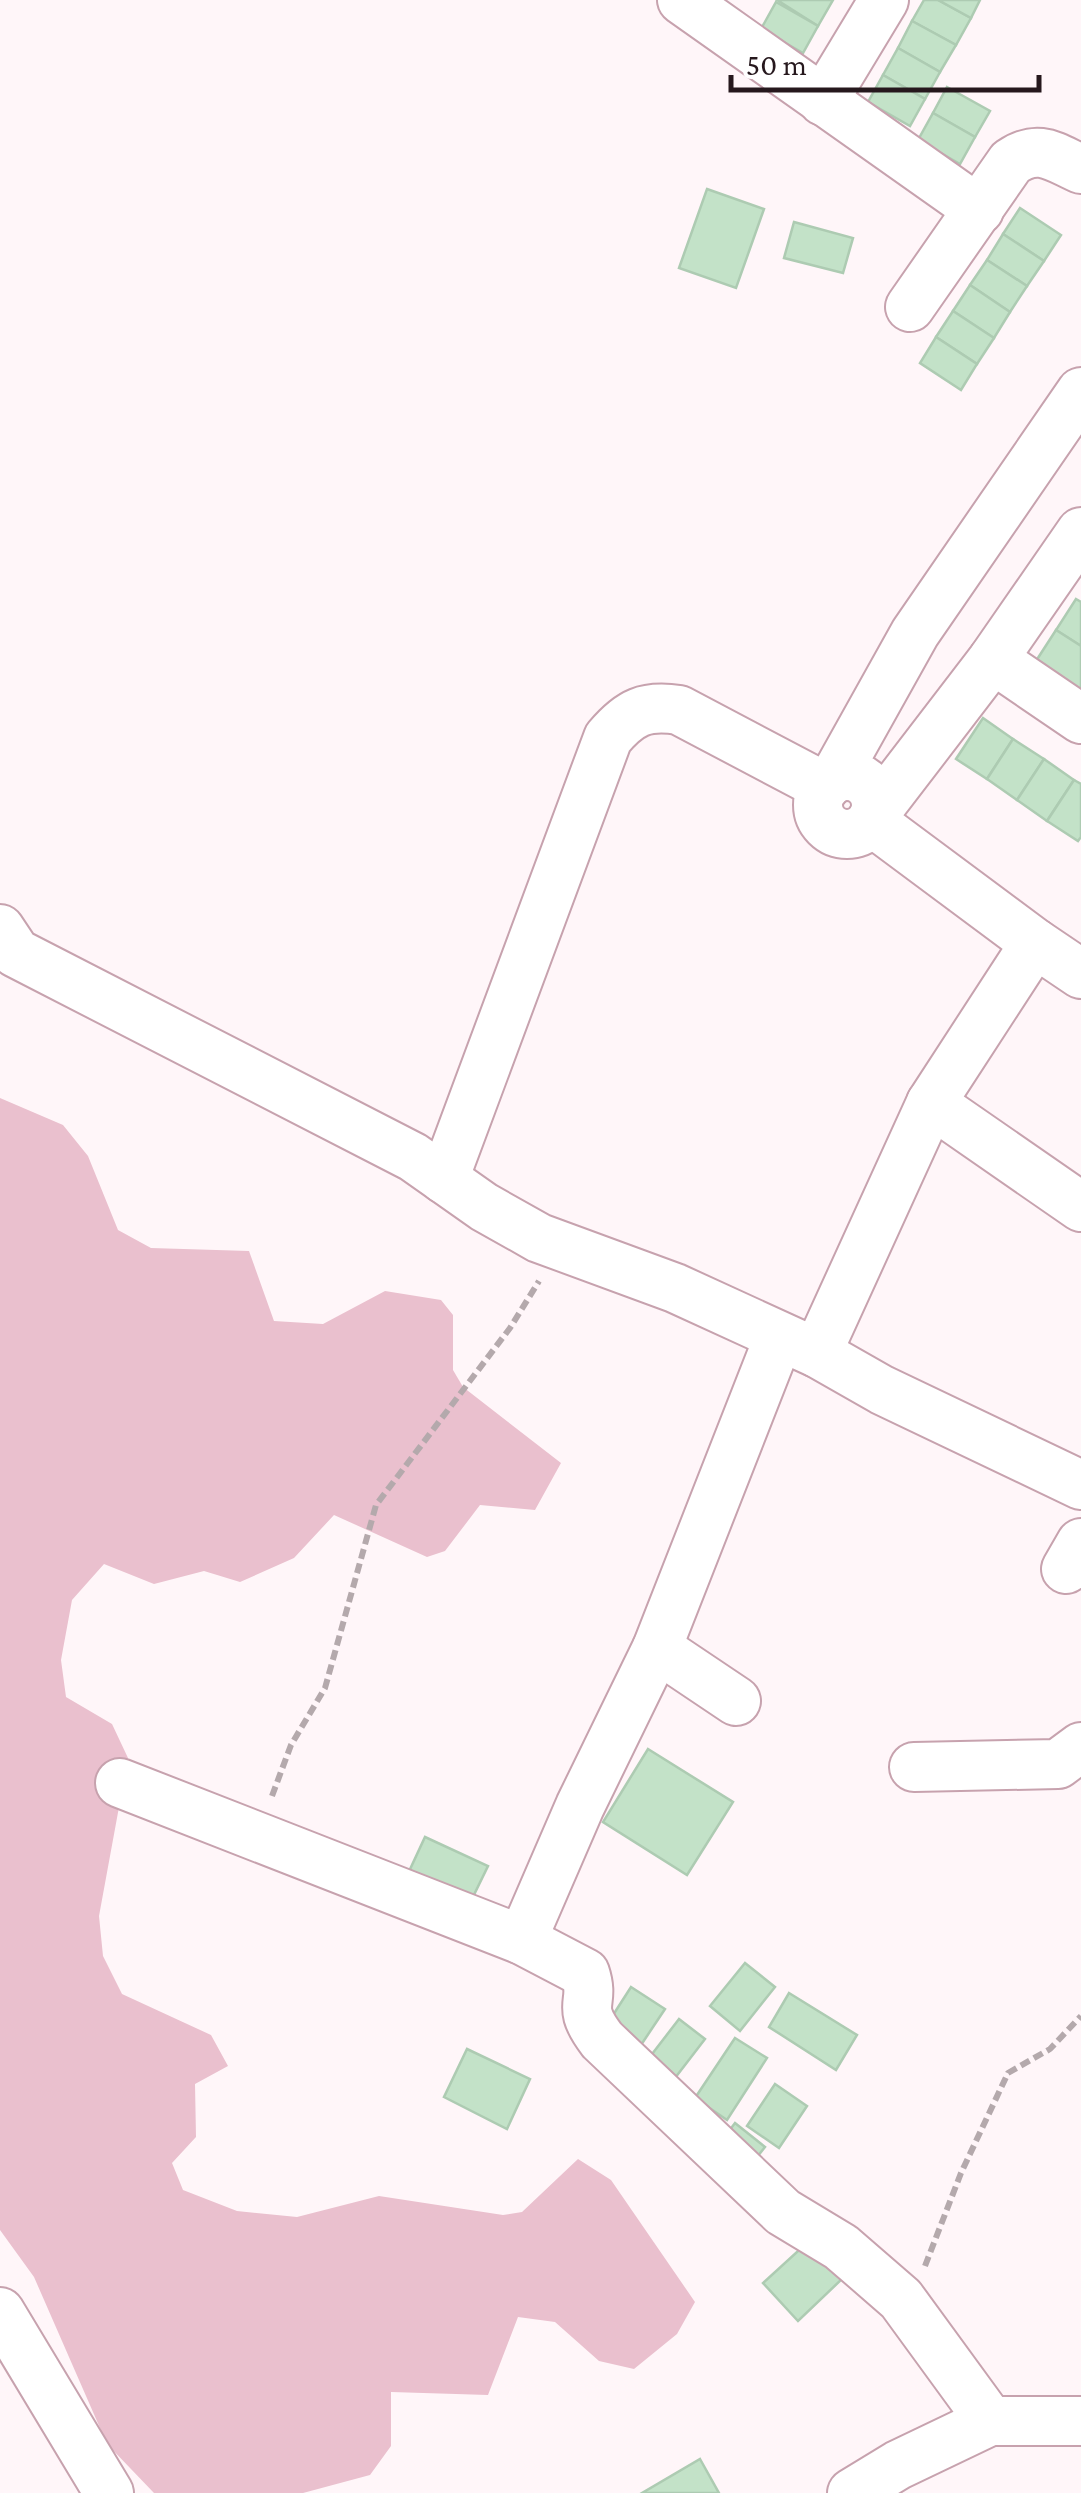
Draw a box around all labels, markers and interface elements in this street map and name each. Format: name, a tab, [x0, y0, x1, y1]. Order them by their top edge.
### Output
scale bar	[731, 30, 1038, 92]
text: 50 m	[746, 48, 807, 81]

